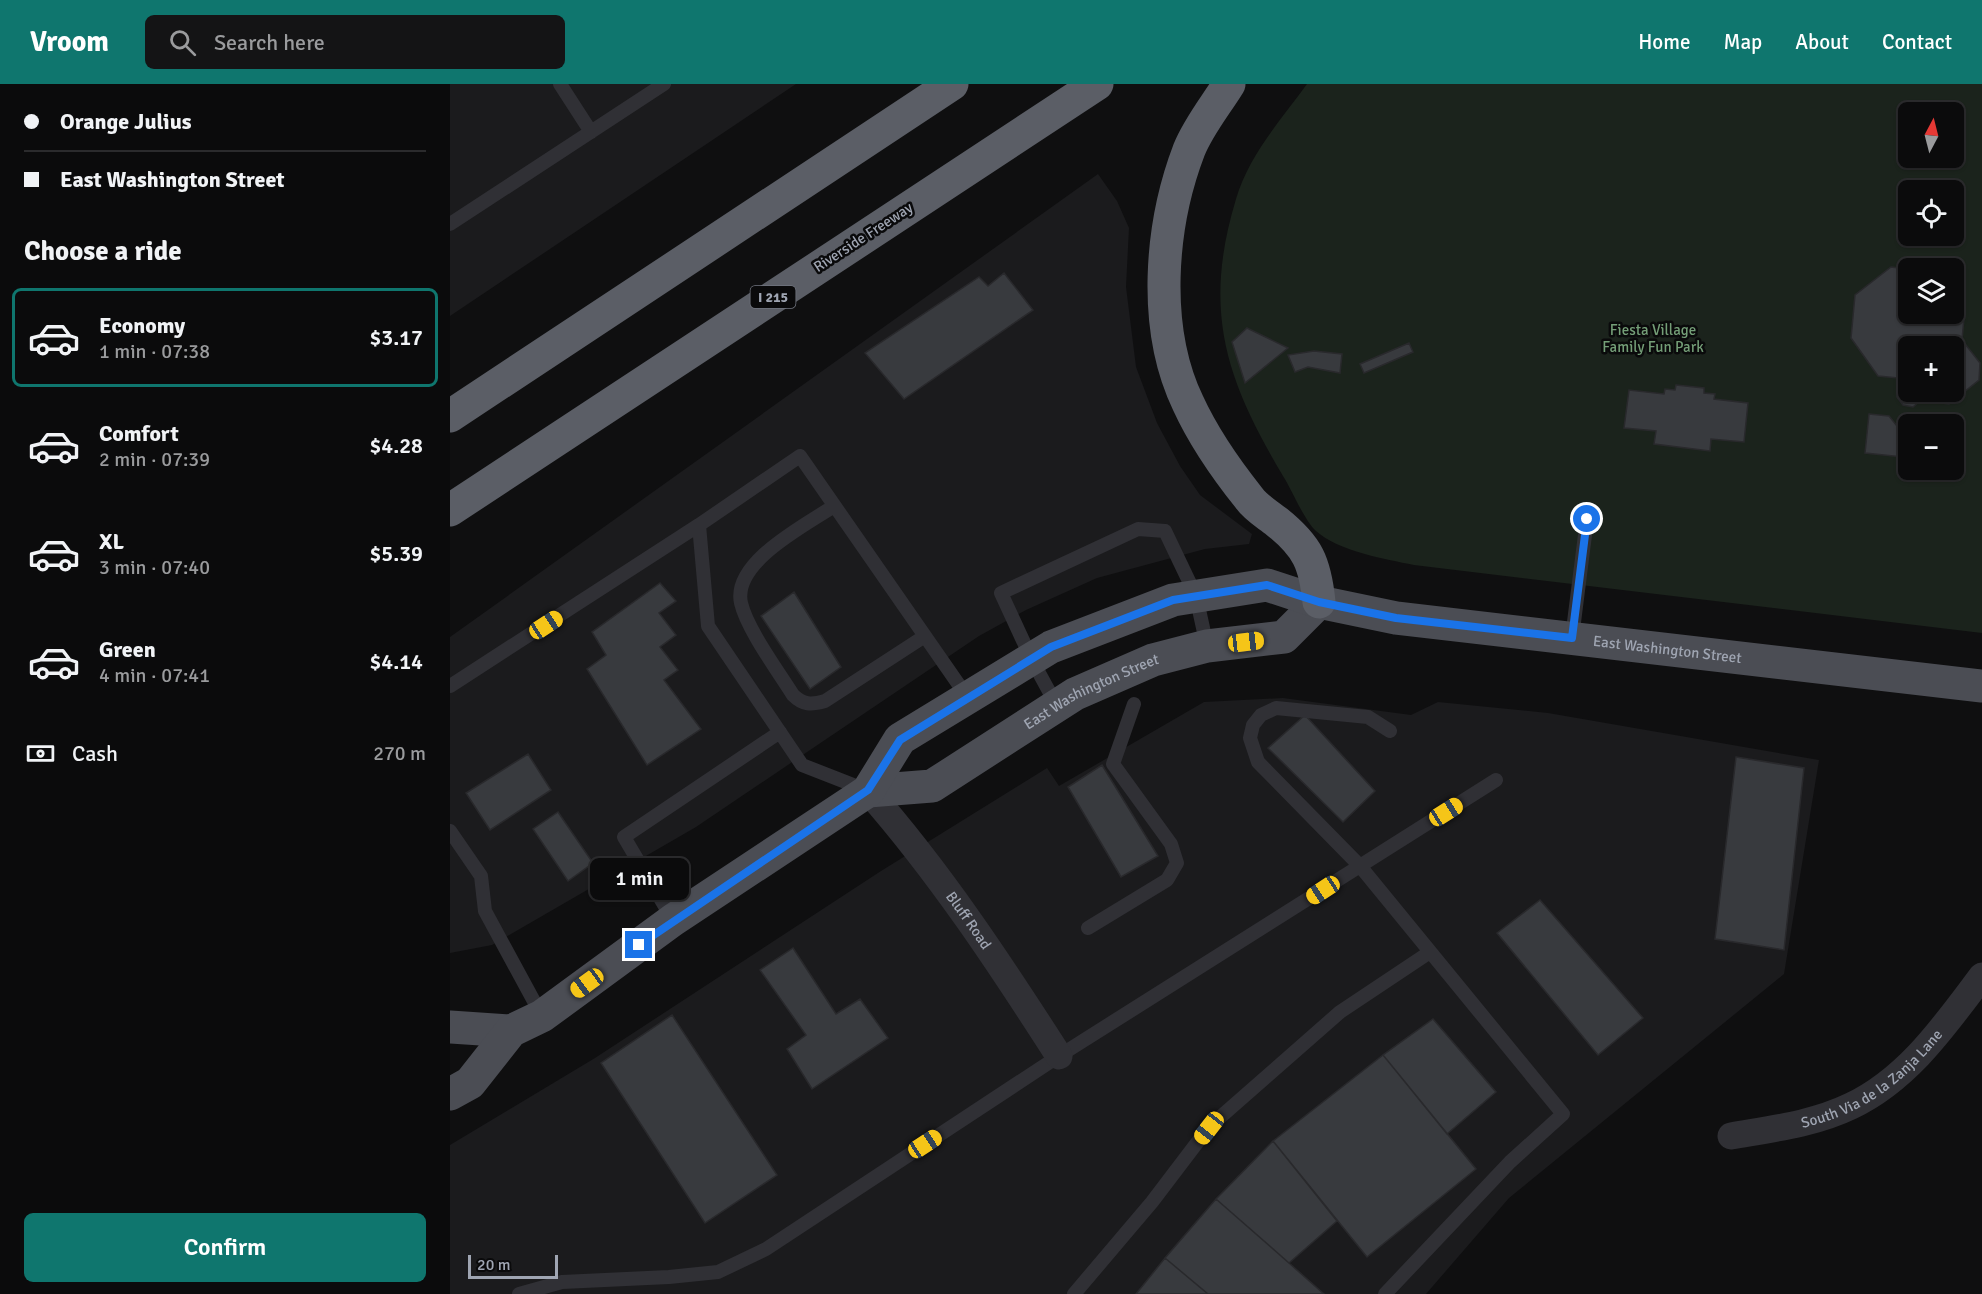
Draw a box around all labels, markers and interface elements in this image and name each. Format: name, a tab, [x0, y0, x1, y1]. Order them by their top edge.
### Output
search box	[145, 15, 565, 69]
text: Vroom	[30, 25, 109, 59]
icon: search	[166, 26, 199, 59]
text: Search here	[214, 29, 325, 56]
text: Home	[1638, 29, 1691, 55]
text: Map	[1724, 29, 1762, 55]
text: About	[1795, 29, 1849, 55]
text: Contact	[1882, 29, 1952, 55]
north arrow	[1898, 102, 1964, 168]
map controls	[1898, 102, 1964, 480]
text: Orange Julius	[60, 108, 192, 135]
text: East Washington Street	[60, 166, 285, 193]
button: locate	[1898, 180, 1964, 246]
street label: Riverside Freeway	[810, 198, 916, 276]
text: Choose a ride	[24, 235, 182, 268]
button: layers	[1898, 258, 1964, 324]
road number: I 215	[750, 286, 796, 308]
icon: car	[27, 311, 81, 365]
text: Economy	[99, 312, 185, 339]
park label: Fiesta Village Family Fun Park	[1602, 321, 1704, 356]
text: $3.17	[369, 324, 423, 351]
button: +	[1898, 336, 1964, 402]
text: 1 min · 07:38	[99, 339, 210, 364]
button: −	[1898, 414, 1964, 480]
icon: car	[27, 419, 81, 473]
text: Comfort	[99, 420, 179, 447]
text: $4.28	[369, 432, 423, 459]
text: 2 min · 07:39	[99, 447, 210, 472]
route start	[1573, 505, 1600, 532]
icon: car	[27, 527, 81, 581]
text: XL	[99, 528, 124, 555]
text: $5.39	[369, 540, 423, 567]
text: 3 min · 07:40	[99, 555, 210, 580]
car	[526, 608, 566, 642]
car	[1227, 631, 1265, 653]
street label: East Washington Street	[1592, 632, 1743, 667]
icon: car	[27, 635, 81, 689]
text: Green	[99, 636, 156, 663]
text: $4.14	[369, 648, 423, 675]
street label: East Washington Street	[1021, 650, 1160, 733]
text: 4 min · 07:41	[99, 663, 210, 688]
icon: cash	[24, 737, 57, 770]
text: Cash	[72, 740, 118, 767]
text: 270 m	[373, 741, 426, 766]
car	[1426, 795, 1466, 829]
callout: 1 min	[590, 858, 688, 900]
text: 1 min	[616, 866, 663, 891]
car	[1303, 873, 1343, 907]
street label: Bluff Road	[942, 888, 995, 953]
route end	[625, 931, 652, 958]
car	[567, 965, 607, 1001]
street label: South Via de la Zanja Lane	[1799, 1026, 1946, 1132]
car	[1191, 1108, 1227, 1148]
car	[905, 1127, 945, 1161]
button: Confirm	[24, 1213, 426, 1282]
scale bar	[468, 1252, 558, 1280]
text: 20 m	[477, 1255, 511, 1275]

